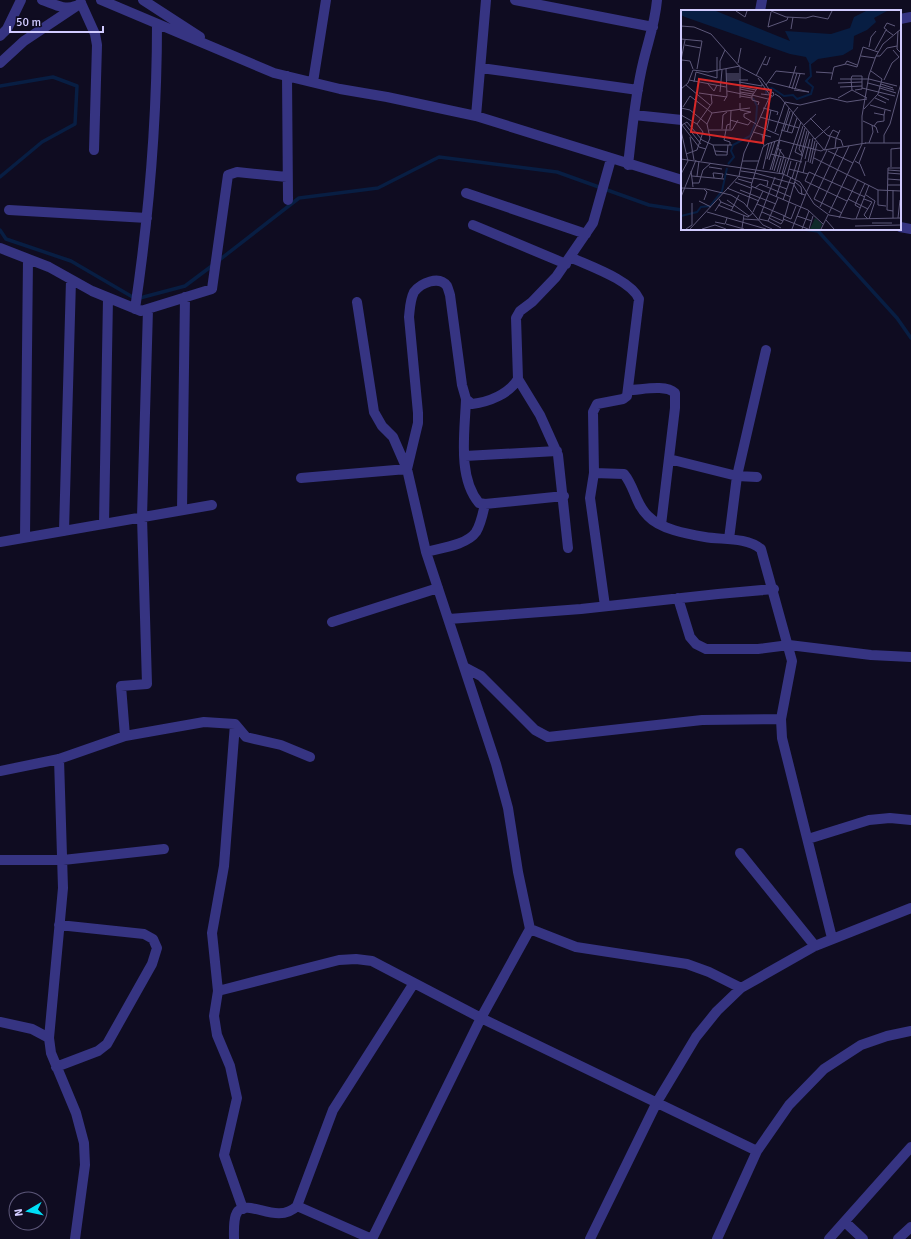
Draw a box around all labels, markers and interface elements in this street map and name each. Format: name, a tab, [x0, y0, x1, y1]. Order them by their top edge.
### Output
scale bar	[10, 8, 103, 34]
inset map	[681, 10, 901, 230]
text: 50 m	[16, 15, 41, 30]
north arrow	[8, 1191, 48, 1231]
text: N	[12, 1208, 26, 1217]

